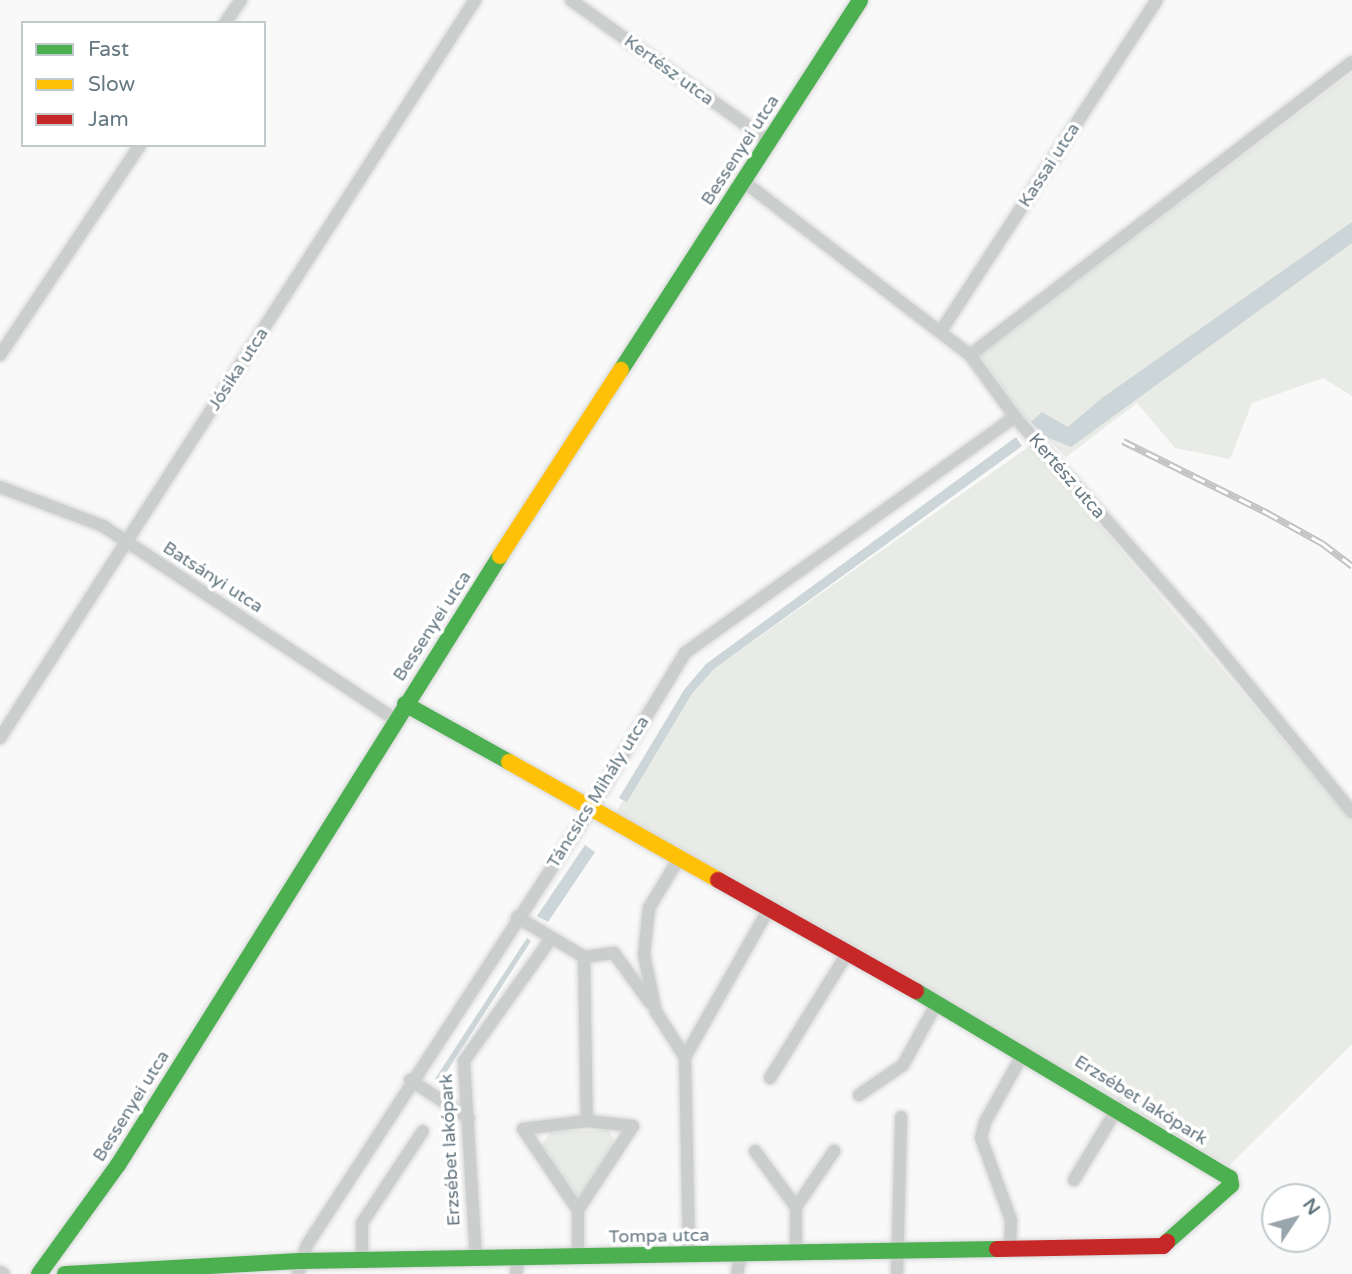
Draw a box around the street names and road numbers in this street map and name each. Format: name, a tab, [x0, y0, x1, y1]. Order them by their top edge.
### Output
street label: Kertész utca	[620, 30, 718, 110]
street label: Bessenyei utca	[696, 91, 784, 209]
street label: Kassai utca	[1014, 119, 1084, 211]
street label: Jósika utca	[203, 324, 273, 414]
street label: Kertész utca	[1024, 429, 1110, 523]
street label: Batsányi utca	[159, 537, 267, 617]
street label: Bessenyei utca	[388, 567, 476, 685]
street label: Táncsics Mihály utca	[542, 712, 654, 872]
street label: Bessenyei utca	[88, 1046, 174, 1166]
street label: Erzsébet lakópark	[1071, 1050, 1211, 1150]
street label: Erzsébet lakópark	[435, 1073, 465, 1227]
street label: Tompa utca	[608, 1224, 710, 1248]

